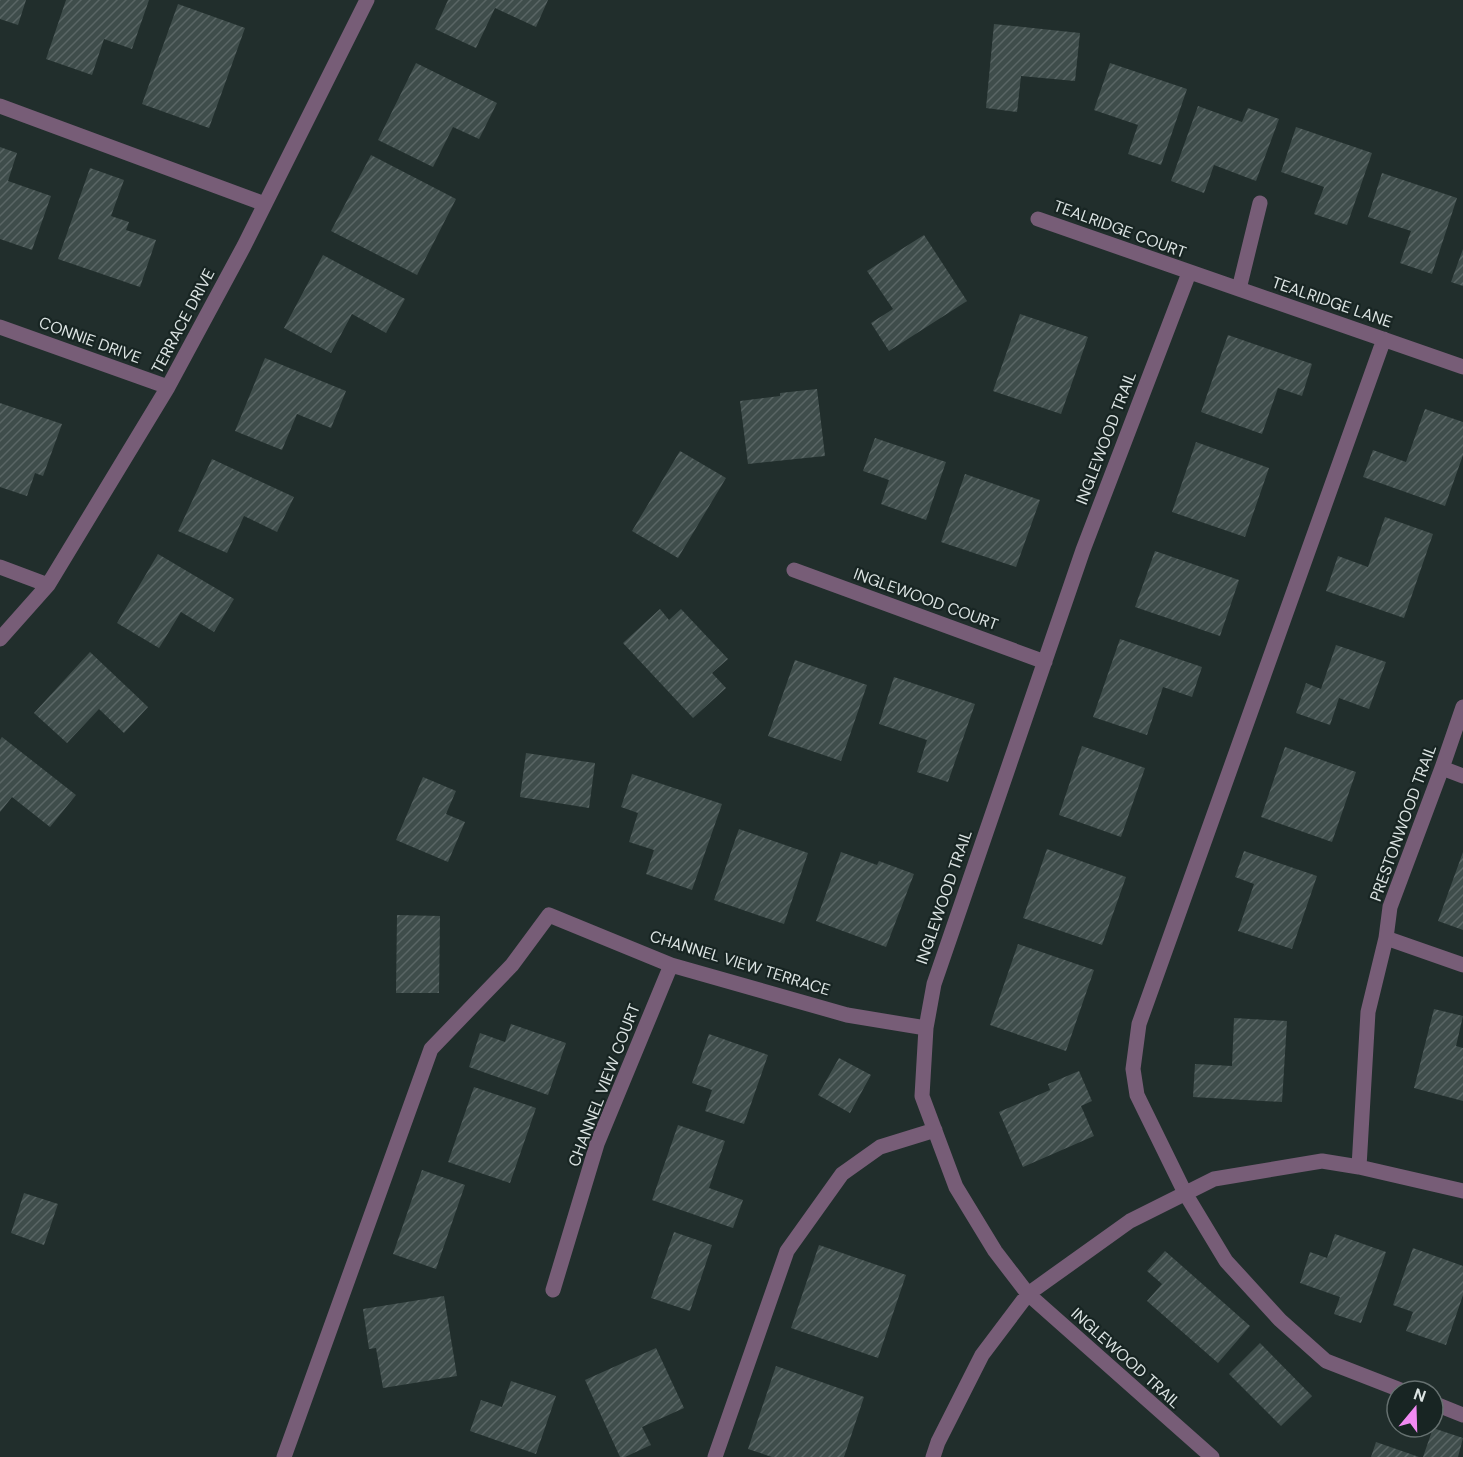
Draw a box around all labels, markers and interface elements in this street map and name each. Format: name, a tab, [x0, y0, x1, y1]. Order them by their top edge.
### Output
street label: TEALRIDGE COURT	[1051, 195, 1189, 263]
street label: TERRACE DRIVE	[147, 265, 219, 377]
street label: TEALRIDGE LANE	[1269, 272, 1395, 332]
street label: CONNIE DRIVE	[36, 312, 144, 368]
street label: INGLEWOOD TRAIL	[1071, 369, 1141, 507]
street label: INGLEWOOD COURT	[851, 563, 1001, 635]
street label: PRESTONWOOD TRAIL	[1365, 742, 1441, 904]
street label: INGLEWOOD TRAIL	[911, 827, 977, 967]
street label: CHANNEL VIEW TERRACE	[647, 926, 833, 1000]
street label: CHANNEL VIEW COURT	[563, 1001, 645, 1169]
street label: INGLEWOOD TRAIL	[1067, 1303, 1185, 1413]
north arrow	[1385, 1379, 1445, 1439]
text: N	[1411, 1383, 1429, 1407]

